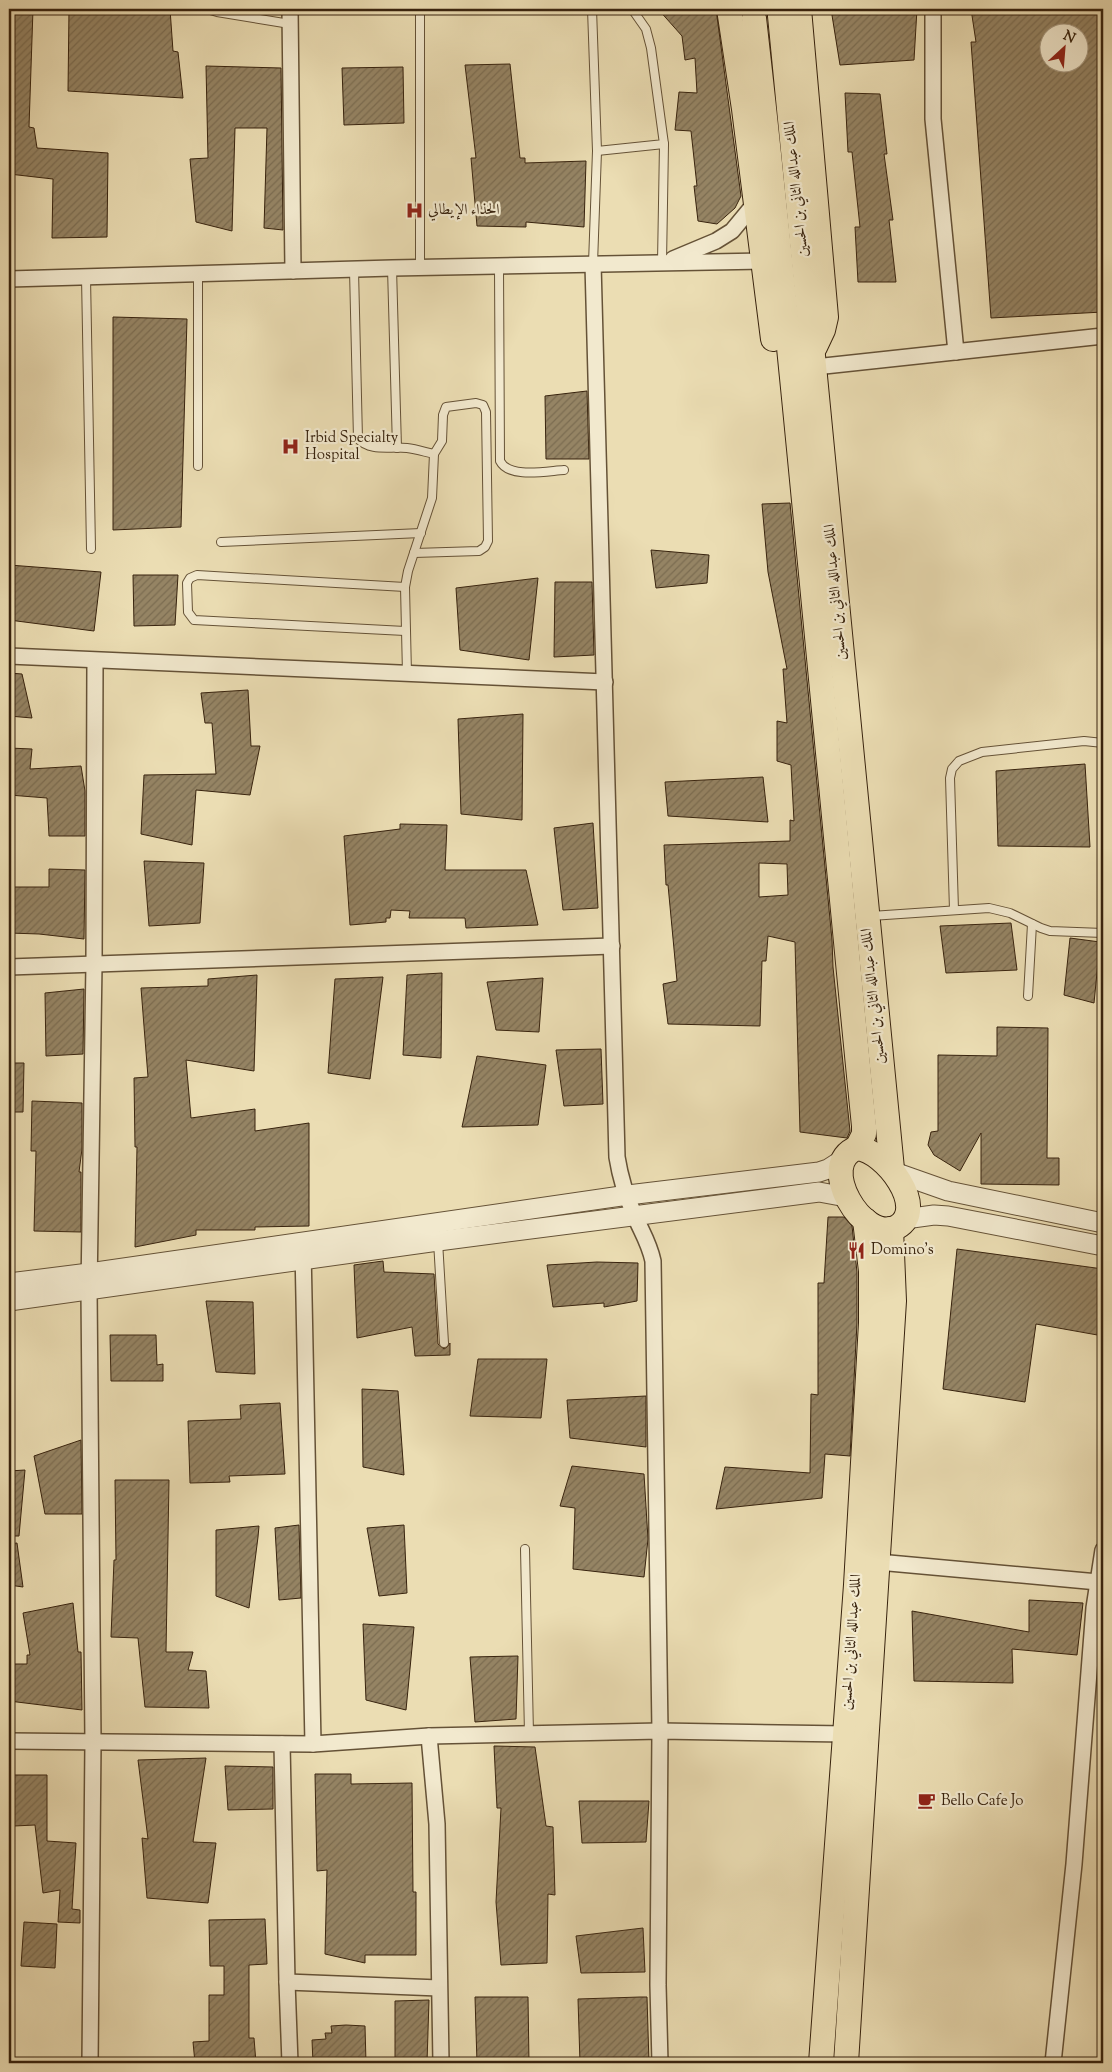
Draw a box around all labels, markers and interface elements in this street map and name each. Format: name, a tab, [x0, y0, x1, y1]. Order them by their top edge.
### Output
north arrow	[1040, 22, 1090, 72]
text: N	[1059, 27, 1078, 50]
street label: الملك عبدالله الثاني بن الحسين	[779, 120, 815, 258]
hospital icon: الحذاء الإيطالي	[404, 200, 424, 220]
place label: الحذاء الإيطالي	[428, 200, 499, 221]
place label: Irbid Specialty Hospital	[305, 428, 399, 466]
hospital icon: Irbid Specialty Hospital	[281, 437, 301, 457]
street label: الملك عبدالله الثاني بن الحسين	[820, 523, 852, 661]
street label: الملك عبدالله الثاني بن الحسين	[856, 927, 892, 1065]
restaurant icon: Domino's	[847, 1240, 867, 1260]
place label: Domino's	[871, 1240, 934, 1261]
street label: الملك عبدالله الثاني بن الحسين	[837, 1573, 867, 1711]
cafe icon: Bello Cafe Jo	[917, 1791, 937, 1811]
place label: Bello Cafe Jo	[941, 1791, 1023, 1812]

